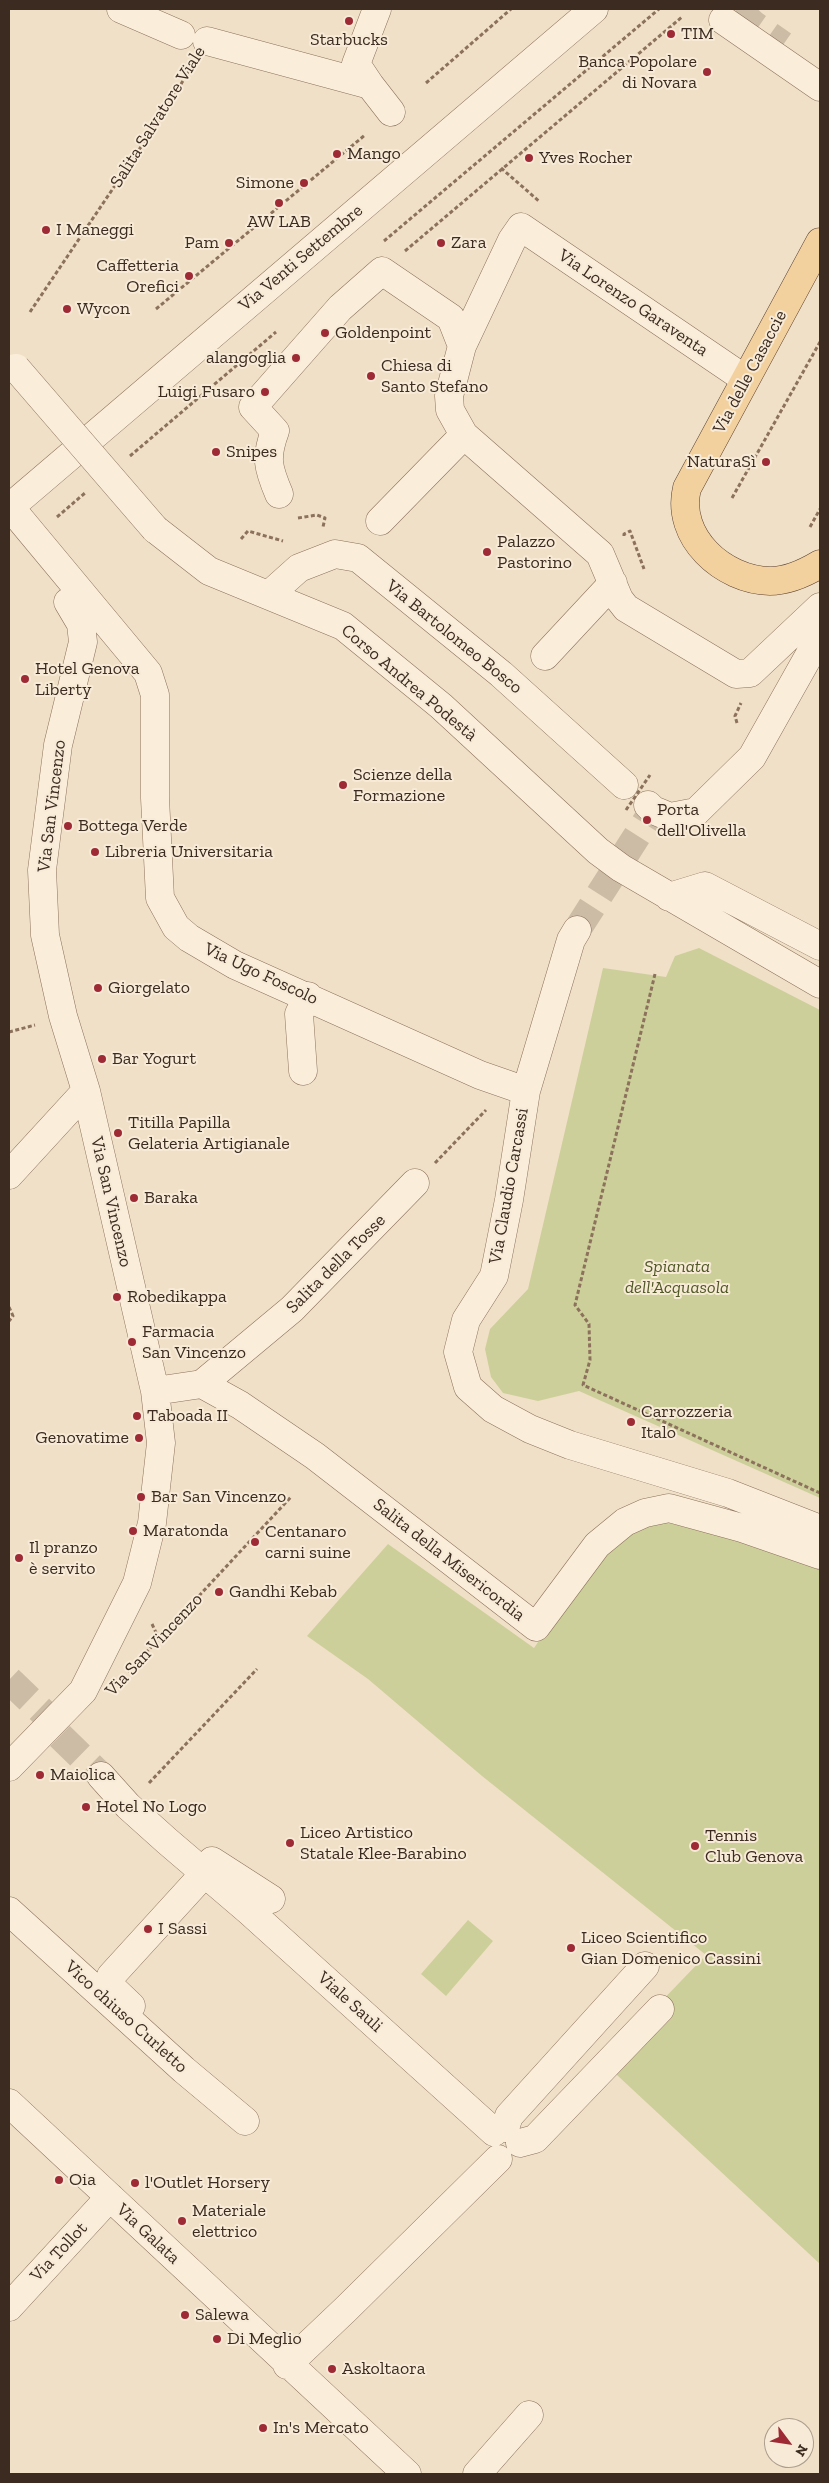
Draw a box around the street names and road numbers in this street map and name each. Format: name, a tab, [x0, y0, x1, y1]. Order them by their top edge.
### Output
street label: Salita Salvatore Viale	[106, 42, 210, 192]
street label: Via Venti Settembre	[235, 200, 367, 316]
street label: Via Lorenzo Garaventa	[554, 245, 712, 361]
street label: Via delle Casaccie	[708, 307, 792, 437]
street label: Via Bartolomeo Bosco	[382, 575, 526, 699]
street label: Corso Andrea Podestà	[337, 620, 481, 746]
street label: Via San Vincenzo	[33, 739, 71, 873]
street label: Via Ugo Foscolo	[201, 938, 321, 1010]
street label: Via Claudio Carcassi	[485, 1106, 533, 1266]
street label: Via San Vincenzo	[86, 1135, 136, 1269]
street label: Salita della Tosse	[282, 1210, 390, 1318]
street label: Salita della Misericordia	[369, 1494, 529, 1626]
street label: Via San Vincenzo	[101, 1589, 207, 1701]
street label: Vico chiuso Curletto	[60, 1956, 192, 2078]
street label: Viale Sauli	[313, 1967, 387, 2037]
street label: Via Galata	[112, 2199, 184, 2269]
street label: Via Tollot	[26, 2218, 92, 2286]

